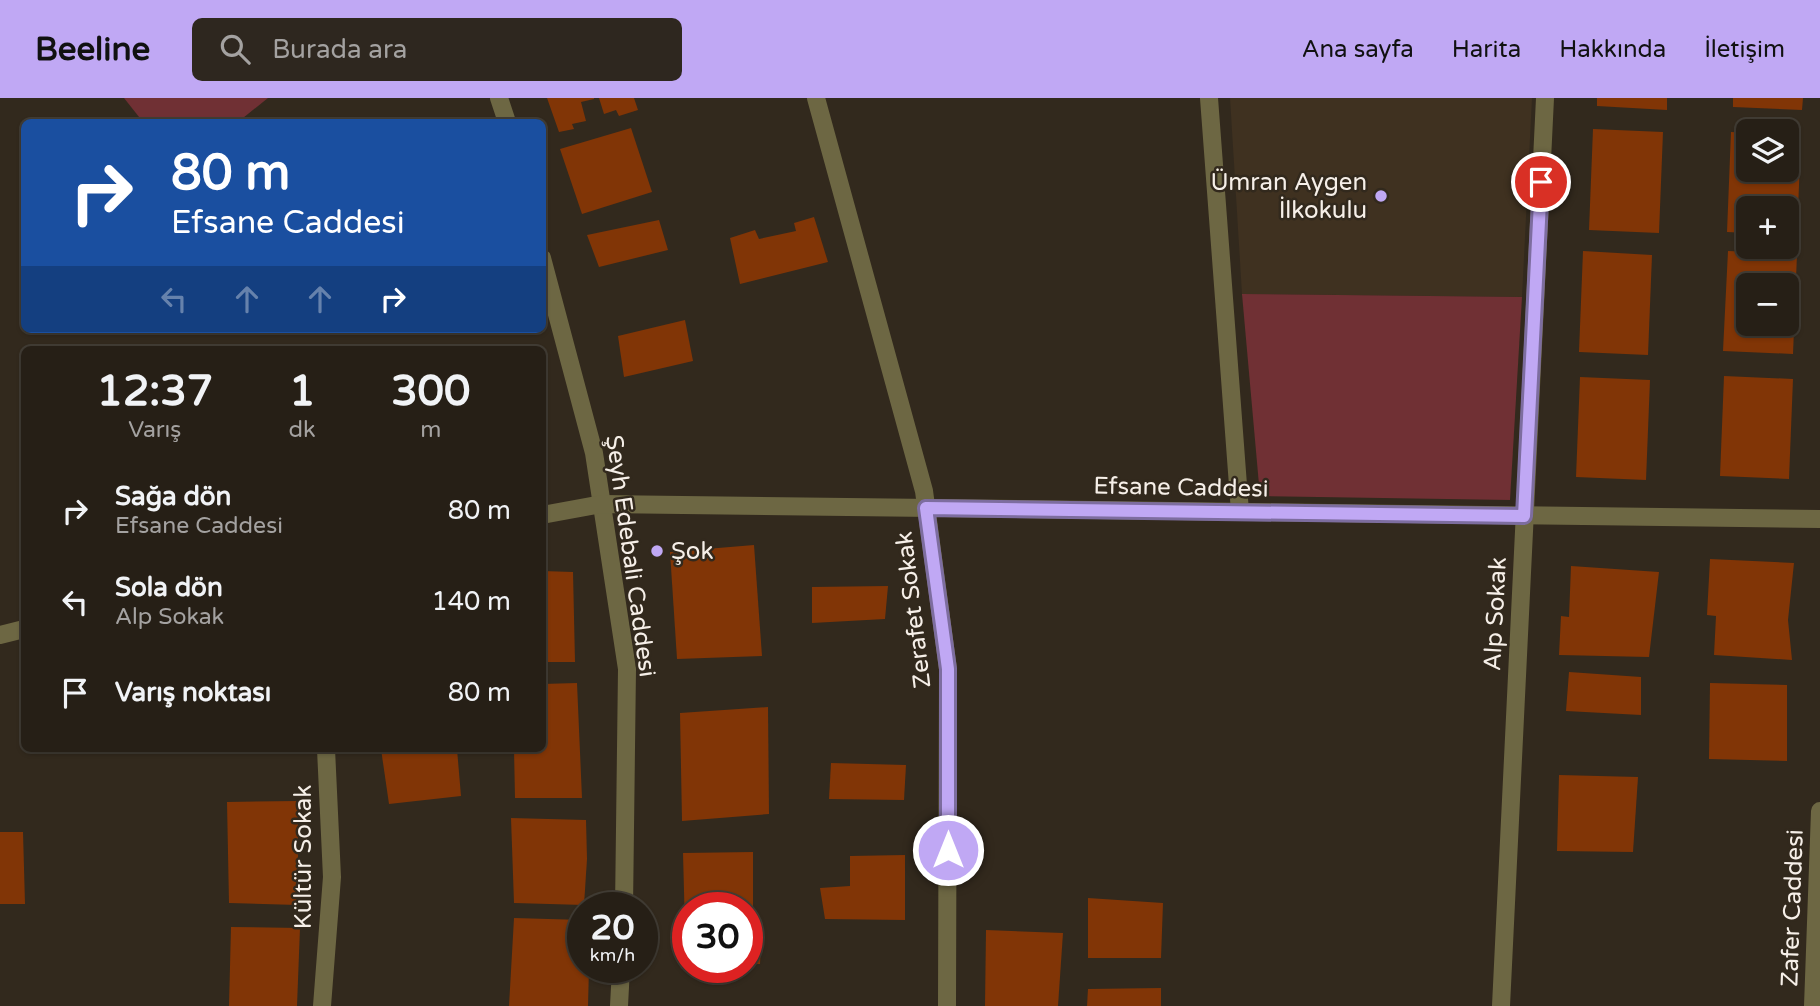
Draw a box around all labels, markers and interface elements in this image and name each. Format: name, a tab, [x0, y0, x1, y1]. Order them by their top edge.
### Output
search box	[192, 18, 682, 81]
text: Beeline	[35, 30, 150, 69]
icon: search	[216, 30, 254, 68]
text: Burada ara	[272, 34, 407, 65]
text: Ana sayfa	[1302, 35, 1414, 64]
text: Harita	[1452, 35, 1521, 64]
text: Hakkında	[1559, 35, 1666, 64]
text: İletişim	[1704, 35, 1785, 64]
map controls	[1736, 119, 1799, 336]
button: layers	[1736, 119, 1799, 182]
text: 80 m	[171, 144, 290, 203]
icon: right	[56, 147, 147, 238]
pin	[1511, 152, 1571, 212]
icon: arrive	[1522, 163, 1560, 201]
place label: Ümran Aygen İlkokulu	[1211, 168, 1367, 225]
marker: Ümran Aygen İlkokulu	[1373, 188, 1389, 204]
button: +	[1736, 196, 1799, 259]
text: Efsane Caddesi	[171, 204, 405, 242]
button: −	[1736, 273, 1799, 336]
icon: left	[155, 280, 193, 318]
icon: ahead	[228, 280, 266, 318]
icon: ahead	[301, 280, 339, 318]
icon: right	[374, 280, 412, 318]
text: 12:37	[97, 366, 213, 417]
text: 1	[289, 366, 315, 417]
text: 300	[391, 366, 470, 417]
text: Varış	[128, 416, 181, 444]
text: dk	[289, 416, 316, 444]
text: m	[420, 416, 441, 444]
street label: Şeyh Edebali Caddesi	[599, 433, 662, 679]
street label: Efsane Caddesi	[1093, 471, 1269, 504]
text: Sağa dön	[115, 481, 231, 512]
icon: right	[56, 492, 94, 530]
text: 80 m	[448, 495, 511, 526]
text: Efsane Caddesi	[115, 512, 283, 540]
street label: Zerafet Sokak	[890, 530, 937, 690]
place label: Şok	[671, 537, 713, 566]
marker: Şok	[649, 543, 665, 559]
street label: Alp Sokak	[1478, 556, 1513, 672]
text: Sola dön	[115, 572, 223, 603]
icon: left	[56, 583, 94, 621]
text: 140 m	[431, 586, 511, 617]
text: Alp Sokak	[115, 603, 224, 631]
icon: arrive	[56, 674, 94, 712]
text: Varış noktası	[115, 677, 271, 708]
text: 80 m	[448, 677, 511, 708]
street label: Kültür Sokak	[289, 785, 318, 929]
position arrow	[911, 813, 985, 887]
street label: Zafer Caddesi	[1775, 829, 1810, 987]
speed limit sign: 30	[672, 892, 763, 983]
text: 20	[591, 907, 634, 949]
text: km/h	[590, 944, 635, 966]

